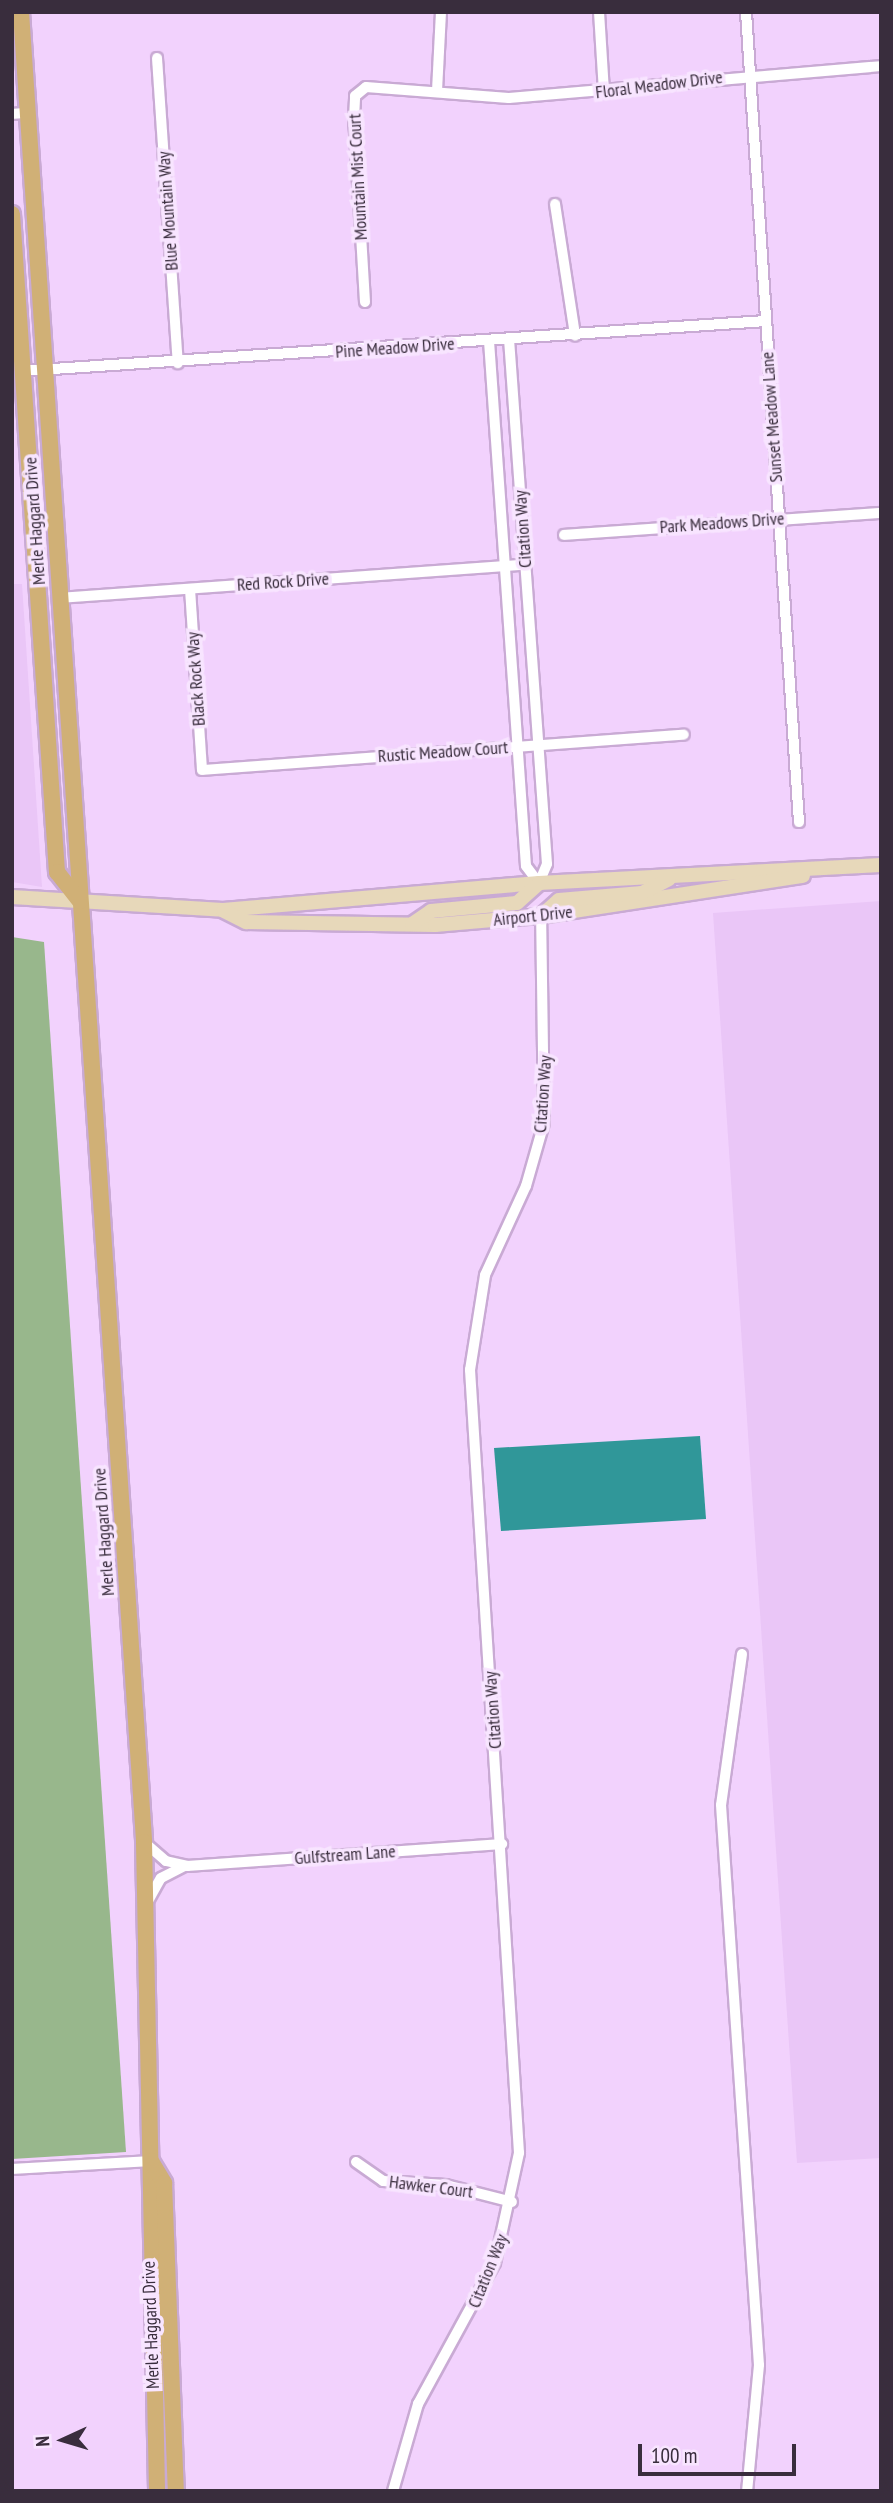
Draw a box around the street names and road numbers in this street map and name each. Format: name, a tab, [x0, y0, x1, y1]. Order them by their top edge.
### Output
street label: Floral Meadow Drive	[594, 66, 724, 104]
street label: Mountain Mist Court	[344, 113, 372, 241]
street label: Blue Mountain Way	[153, 150, 183, 272]
street label: Pine Meadow Drive	[334, 333, 456, 363]
street label: Sunset Meadow Lane	[757, 351, 787, 483]
street label: Merle Haggard Drive	[20, 456, 50, 586]
street label: Citation Way	[510, 489, 536, 569]
street label: Park Meadows Drive	[659, 508, 785, 538]
street label: Red Rock Drive	[236, 568, 330, 596]
street label: Black Rock Way	[182, 631, 210, 727]
street label: Rustic Meadow Court	[377, 737, 509, 767]
street label: Airport Drive	[492, 901, 574, 931]
street label: Citation Way	[530, 1054, 556, 1134]
street label: Merle Haggard Drive	[89, 1467, 119, 1597]
street label: Citation Way	[480, 1670, 506, 1750]
street label: Gulfstream Lane	[294, 1841, 396, 1869]
street label: Hawker Court	[388, 2171, 474, 2203]
street label: Citation Way	[463, 2231, 513, 2311]
street label: Merle Haggard Drive	[138, 2261, 164, 2389]

